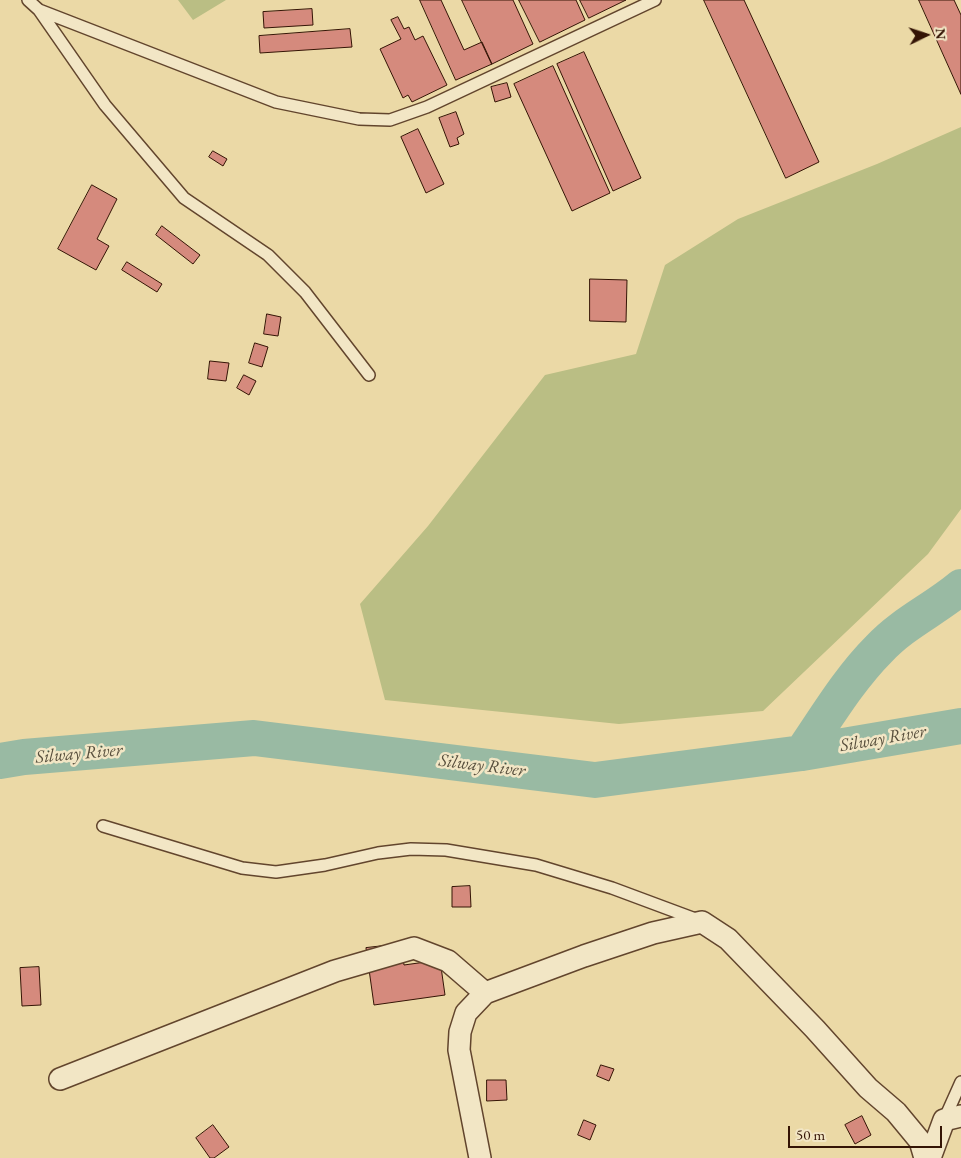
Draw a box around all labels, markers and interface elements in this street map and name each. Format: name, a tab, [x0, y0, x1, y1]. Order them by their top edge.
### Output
north arrow	[901, 10, 951, 60]
text: N	[932, 28, 950, 40]
water label: Silway River	[838, 721, 928, 757]
water label: Silway River	[35, 739, 123, 769]
water label: Silway River	[438, 750, 526, 782]
scale bar	[791, 1116, 945, 1148]
text: 50 m	[796, 1125, 825, 1144]

